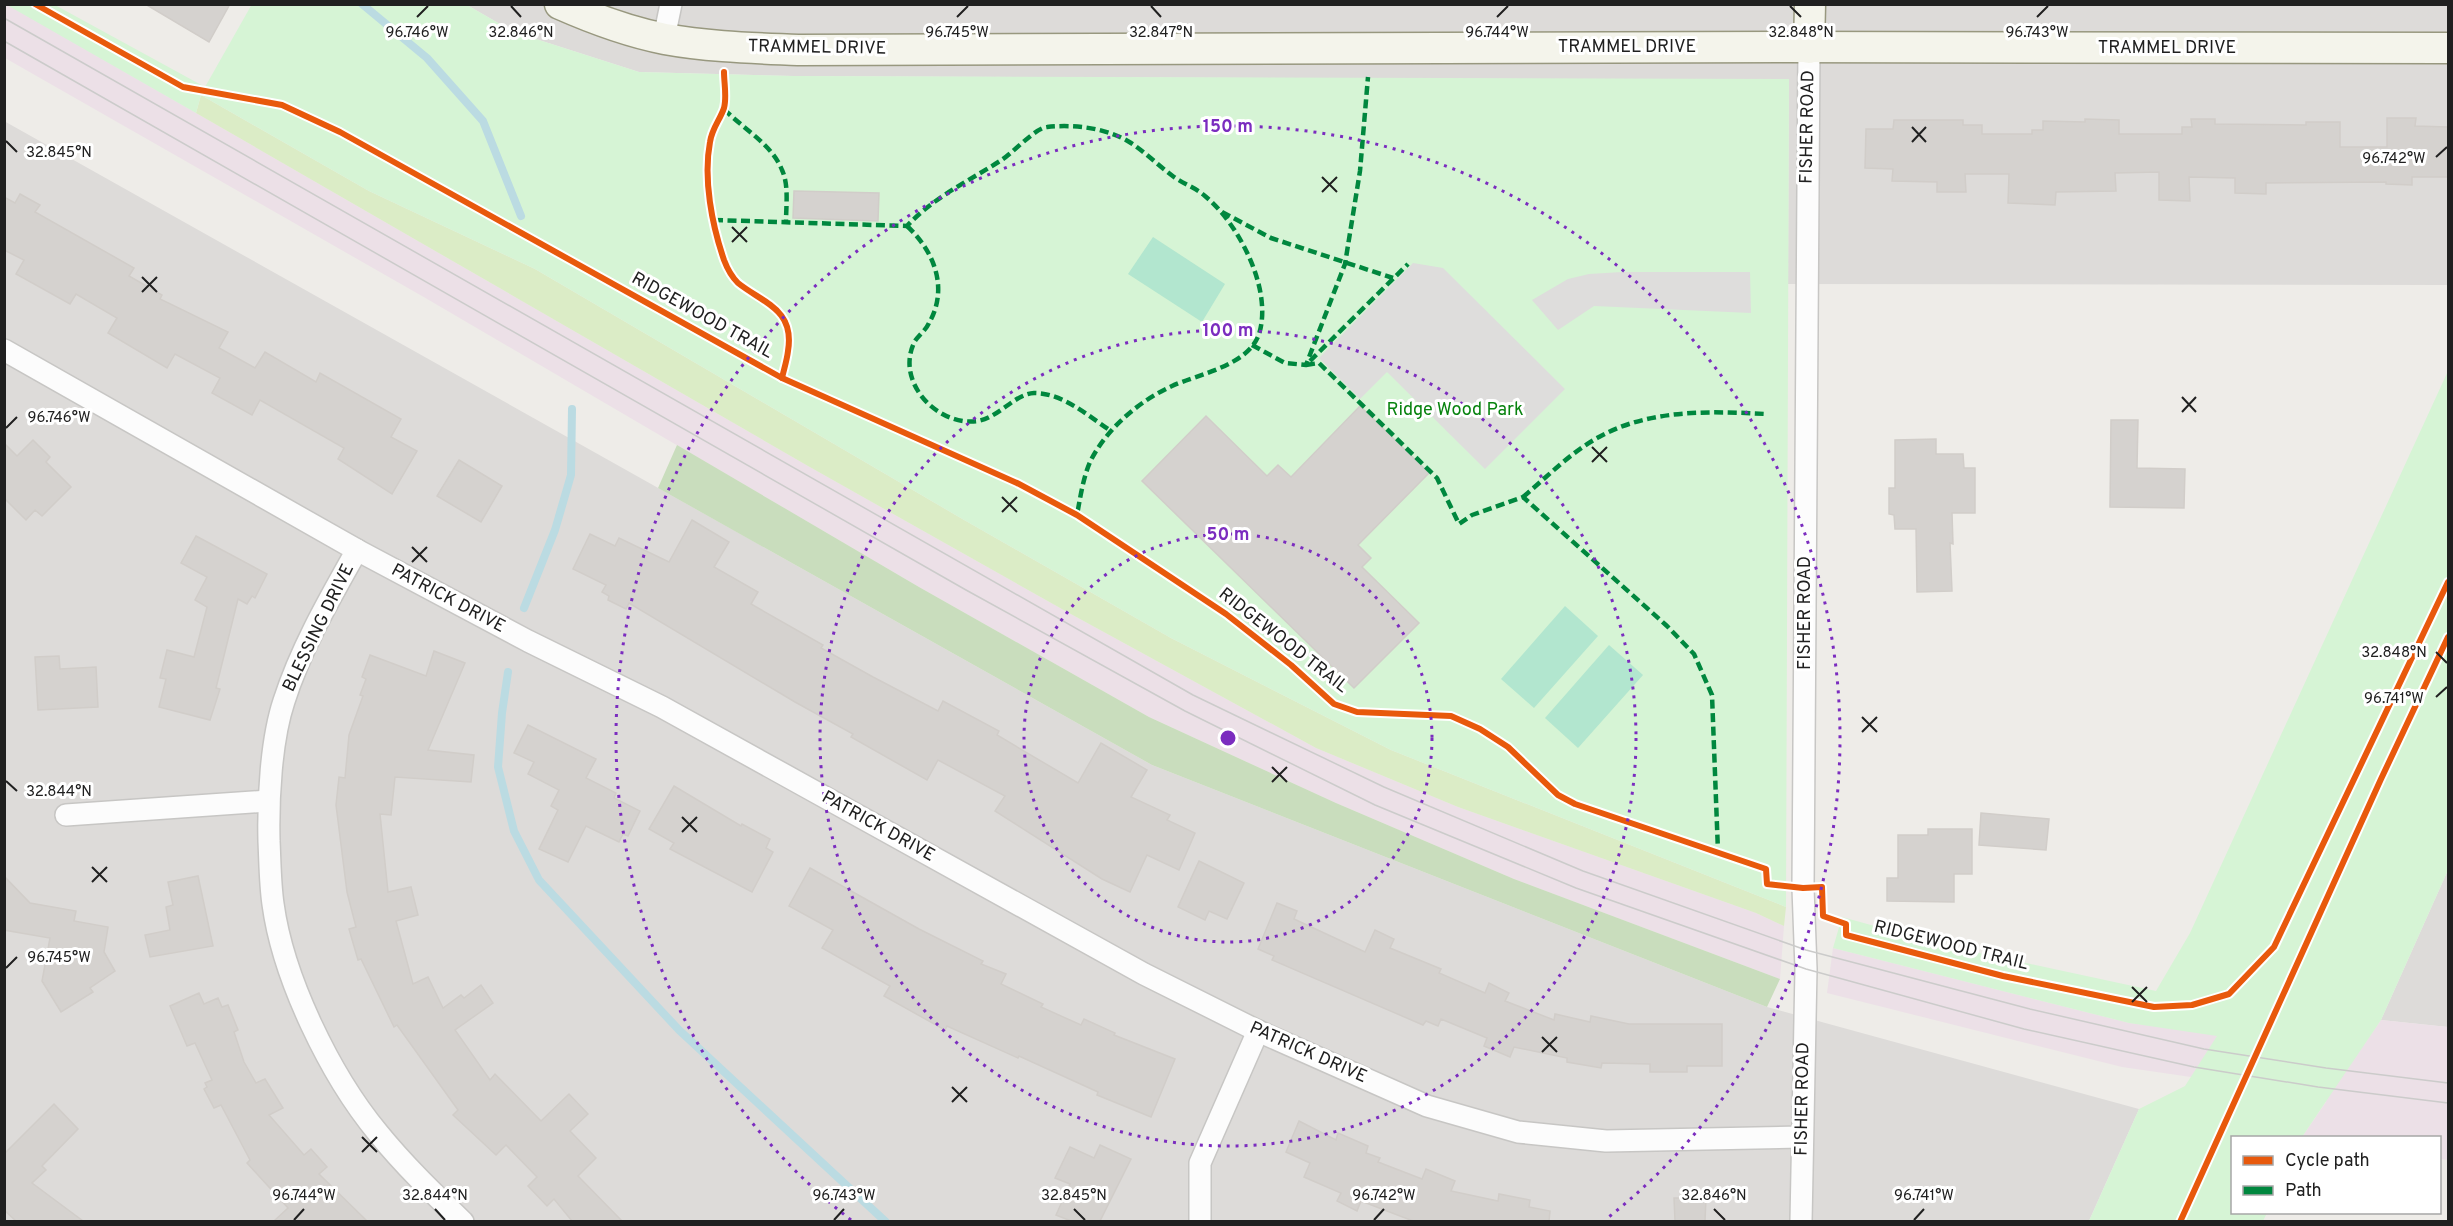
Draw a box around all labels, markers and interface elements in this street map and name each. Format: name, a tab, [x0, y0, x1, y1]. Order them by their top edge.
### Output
text: 96.746°W	[385, 24, 449, 43]
text: 32.846°N	[488, 24, 554, 43]
text: 96.745°W	[925, 24, 989, 43]
text: 32.847°N	[1129, 24, 1193, 43]
text: 96.744°W	[1465, 24, 1529, 43]
text: 32.848°N	[1768, 24, 1834, 43]
text: 96.743°W	[2005, 24, 2069, 43]
street label: TRAMMEL DRIVE	[748, 35, 886, 61]
street label: TRAMMEL DRIVE	[1558, 36, 1696, 59]
street label: TRAMMEL DRIVE	[2098, 37, 2236, 60]
street label: FISHER ROAD	[1796, 70, 1820, 184]
text: 150 m	[1203, 116, 1253, 139]
text: 32.845°N	[26, 144, 92, 163]
text: 96.742°W	[2362, 150, 2426, 169]
street label: RIDGEWOOD TRAIL	[627, 268, 777, 364]
text: 100 m	[1202, 320, 1254, 343]
park label: Ridge Wood Park	[1386, 399, 1524, 422]
text: 96.746°W	[27, 409, 91, 428]
text: 50 m	[1206, 524, 1250, 547]
street label: FISHER ROAD	[1794, 556, 1817, 670]
street label: PATRICK DRIVE	[387, 559, 509, 639]
street label: BLESSING DRIVE	[278, 560, 360, 696]
street label: RIDGEWOOD TRAIL	[1214, 583, 1352, 699]
text: 32.848°N	[2361, 644, 2427, 663]
text: 96.741°W	[2364, 690, 2424, 709]
centre of rings	[1218, 728, 1238, 748]
text: 32.844°N	[26, 783, 92, 802]
street label: PATRICK DRIVE	[817, 786, 939, 868]
street label: RIDGEWOOD TRAIL	[1871, 916, 2031, 976]
text: 96.745°W	[27, 949, 91, 968]
street label: PATRICK DRIVE	[1246, 1017, 1370, 1089]
street label: FISHER ROAD	[1791, 1042, 1815, 1156]
legend	[2231, 1136, 2441, 1214]
text: Cycle path	[2285, 1150, 2370, 1173]
text: Path	[2285, 1180, 2322, 1203]
text: 96.744°W	[272, 1187, 336, 1206]
text: 32.844°N	[402, 1187, 468, 1206]
text: 96.743°W	[812, 1187, 876, 1206]
text: 32.845°N	[1041, 1187, 1107, 1206]
text: 96.742°W	[1352, 1187, 1416, 1206]
text: 32.846°N	[1681, 1187, 1747, 1206]
text: 96.741°W	[1894, 1187, 1954, 1206]

